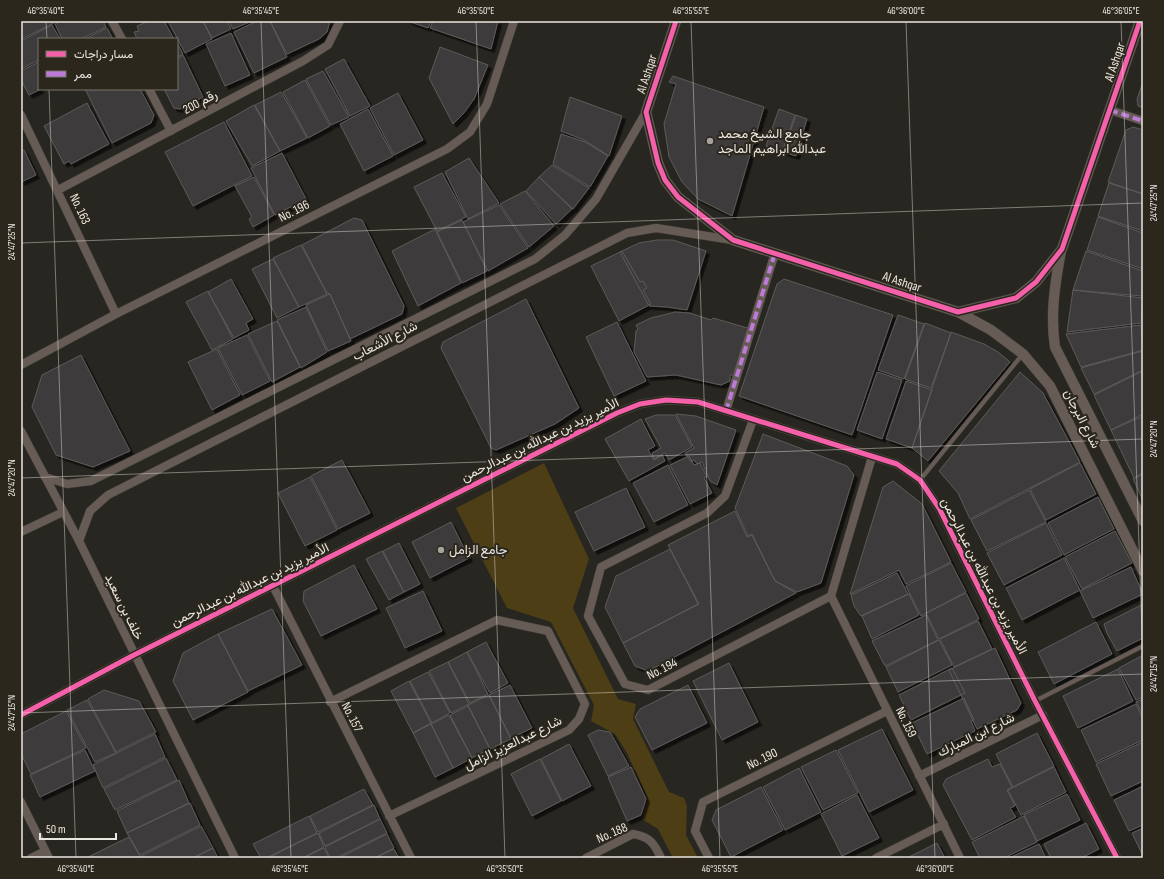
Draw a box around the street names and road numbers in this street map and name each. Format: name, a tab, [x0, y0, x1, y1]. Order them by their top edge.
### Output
street label: Al Ashqar	[1101, 40, 1129, 85]
street label: Al Ashqar	[633, 52, 661, 97]
street label: رقم 200	[180, 86, 220, 118]
street label: No. 163	[66, 191, 94, 227]
street label: No. 196	[276, 196, 312, 225]
street label: Al Ashqar	[879, 268, 924, 296]
street label: شارع الأشعاب	[350, 318, 421, 365]
street label: شارع البرجان	[1059, 387, 1104, 452]
street label: الأمير يزيد بن عبدالله بن عبدالرحمن	[458, 395, 622, 485]
street label: الأمير يزيد بن عبدالله بن عبدالرحمن	[937, 495, 1031, 657]
street label: الأمير يزيد بن عبدالله بن عبدالرحمن	[168, 540, 332, 630]
street label: خلف بن سعيد	[101, 571, 147, 643]
street label: No. 194	[644, 654, 680, 683]
street label: No. 157	[338, 699, 367, 735]
street label: No. 159	[892, 704, 920, 740]
street label: شارع ابن المبارك	[935, 709, 1018, 761]
street label: شارع عبدالعزيز الزامل	[462, 712, 565, 774]
street label: No. 190	[744, 745, 780, 773]
street label: No. 188	[594, 819, 630, 847]

